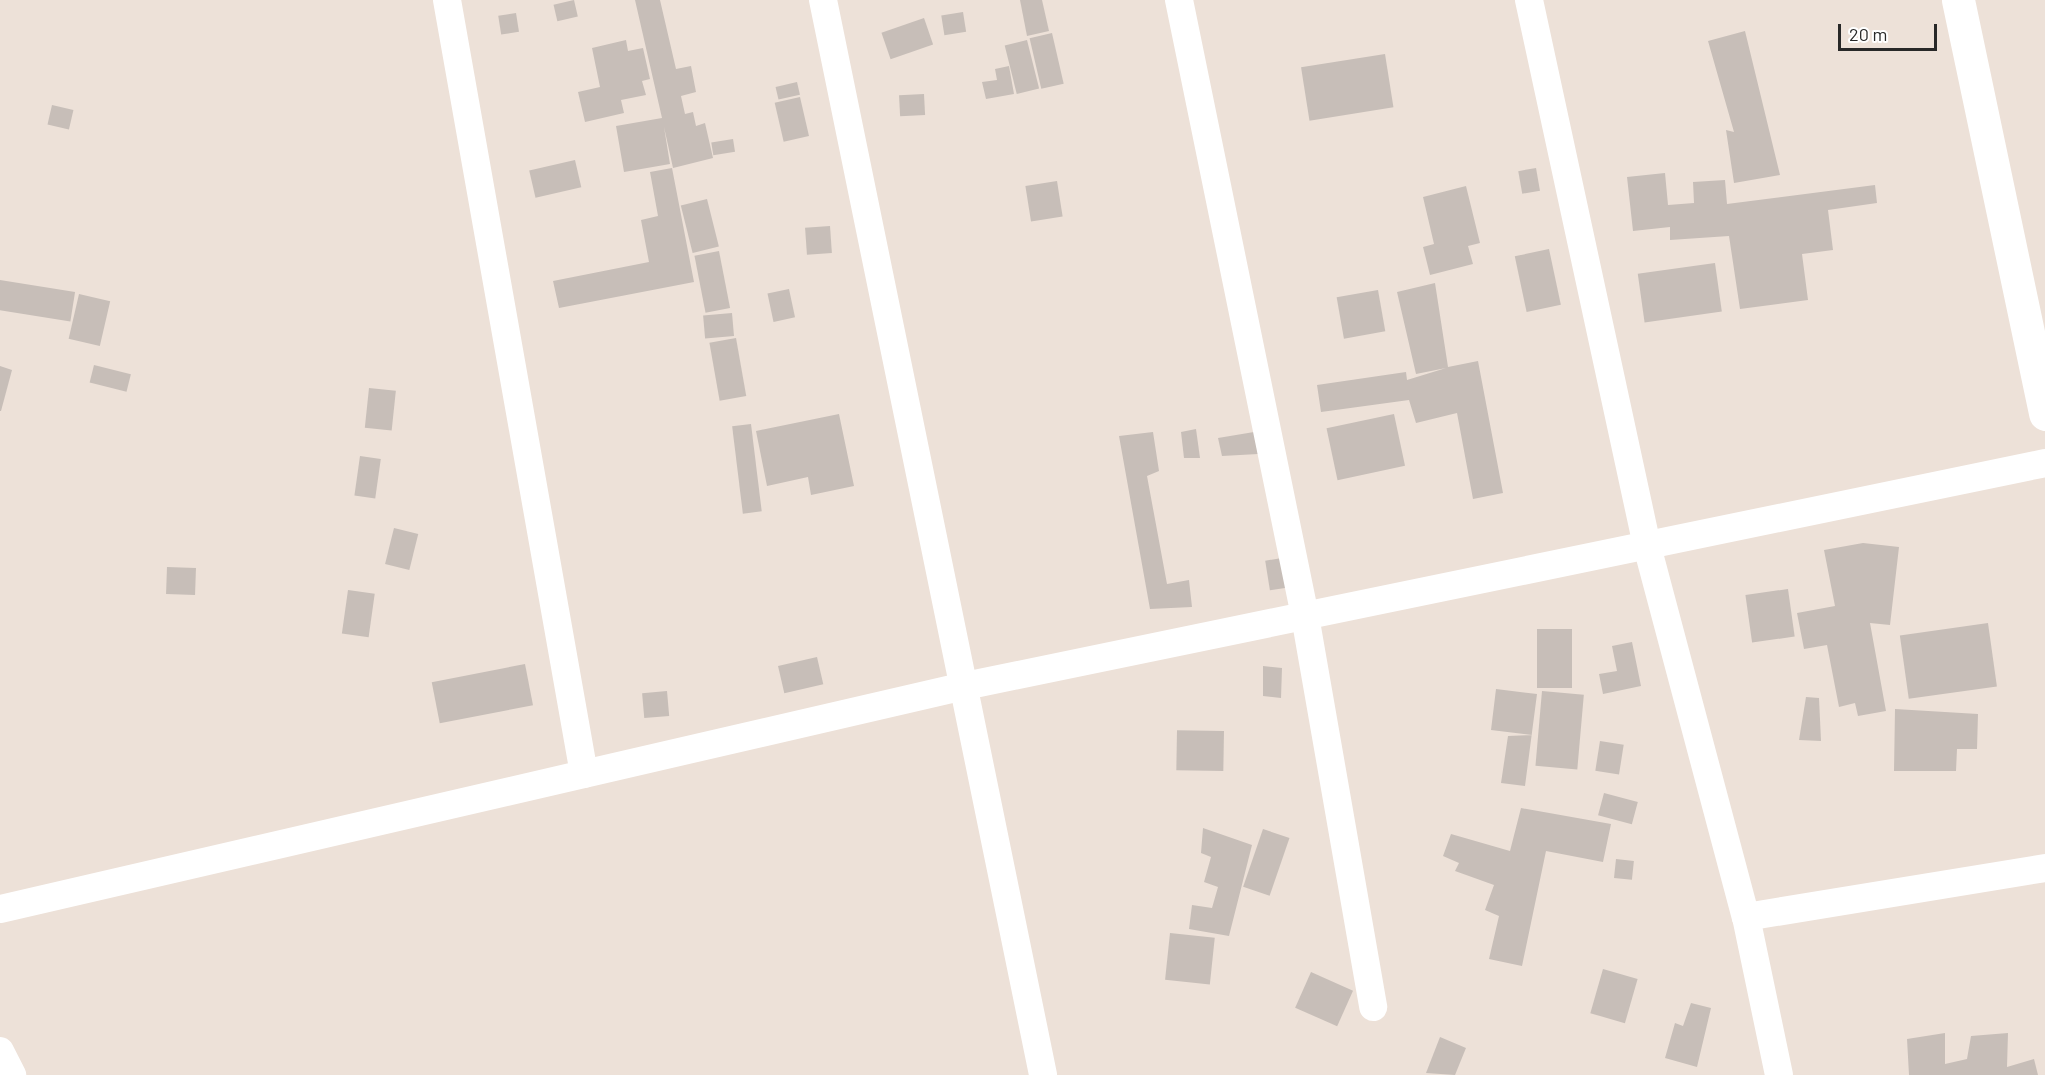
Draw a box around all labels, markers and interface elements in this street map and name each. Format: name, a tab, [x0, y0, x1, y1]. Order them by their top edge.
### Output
scale bar	[1841, 12, 1940, 50]
text: 20 m	[1849, 23, 1887, 45]

